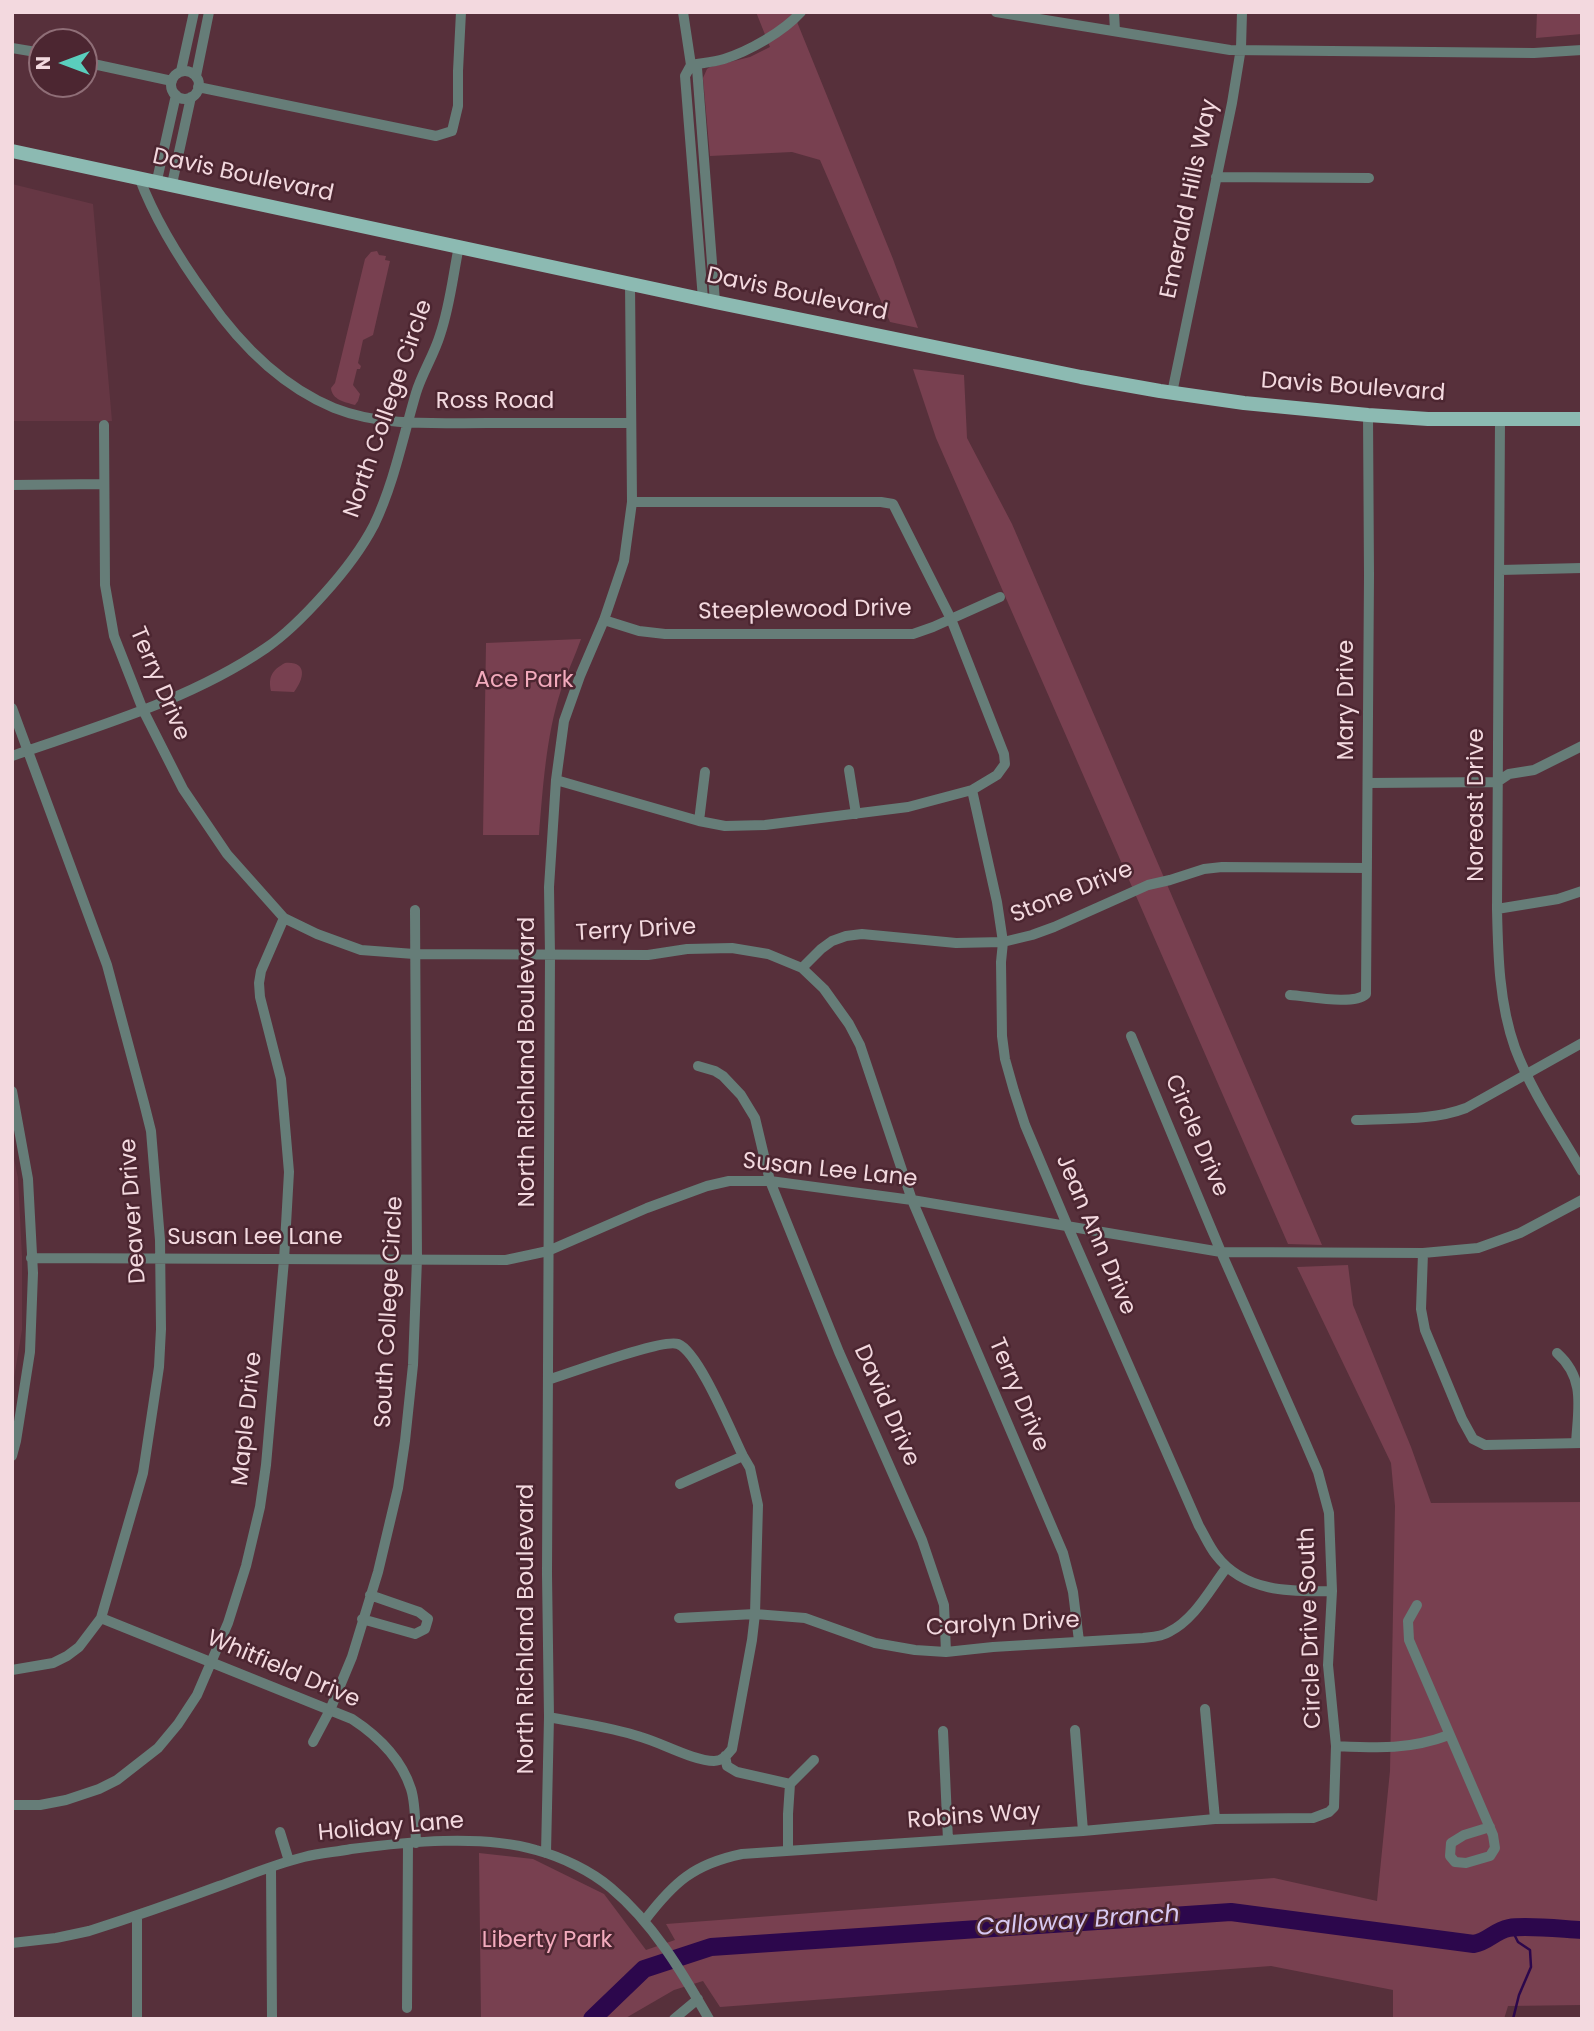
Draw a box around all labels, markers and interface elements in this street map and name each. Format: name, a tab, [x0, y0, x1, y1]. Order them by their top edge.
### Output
north arrow	[28, 28, 98, 98]
text: N	[30, 56, 57, 70]
street label: Emerald Hills Way	[1155, 97, 1225, 301]
street label: Davis Boulevard	[150, 143, 336, 209]
street label: Davis Boulevard	[704, 262, 890, 328]
street label: North College Circle	[339, 296, 439, 522]
street label: Davis Boulevard	[1260, 368, 1446, 408]
street label: Ross Road	[436, 388, 554, 416]
street label: Steeplewood Drive	[698, 595, 912, 627]
street label: Terry Drive	[123, 623, 195, 745]
street label: Mary Drive	[1333, 640, 1361, 760]
park label: Ace Park	[474, 667, 574, 695]
street label: Noreast Drive	[1463, 728, 1491, 882]
street label: Stone Drive	[1007, 856, 1137, 930]
street label: Terry Drive	[575, 914, 697, 948]
street label: North Richland Boulevard	[514, 917, 542, 1207]
street label: Circle Drive	[1158, 1071, 1234, 1201]
street label: Deaver Drive	[115, 1137, 153, 1285]
street label: Susan Lee Lane	[741, 1148, 919, 1194]
street label: Jean Ann Drive	[1049, 1151, 1141, 1319]
street label: South College Circle	[370, 1195, 410, 1429]
street label: Susan Lee Lane	[167, 1224, 343, 1252]
street label: Terry Drive	[982, 1334, 1054, 1456]
street label: David Drive	[847, 1341, 925, 1471]
street label: Maple Drive	[227, 1351, 269, 1487]
street label: North Richland Boulevard	[513, 1484, 541, 1774]
street label: Circle Drive South	[1294, 1527, 1328, 1729]
street label: Carolyn Drive	[926, 1607, 1080, 1643]
street label: Whitfield Drive	[202, 1625, 364, 1715]
street label: Robins Way	[906, 1799, 1042, 1835]
street label: Holiday Lane	[317, 1808, 465, 1848]
water label: Calloway Branch	[975, 1901, 1181, 1943]
park label: Liberty Park	[482, 1927, 612, 1955]

